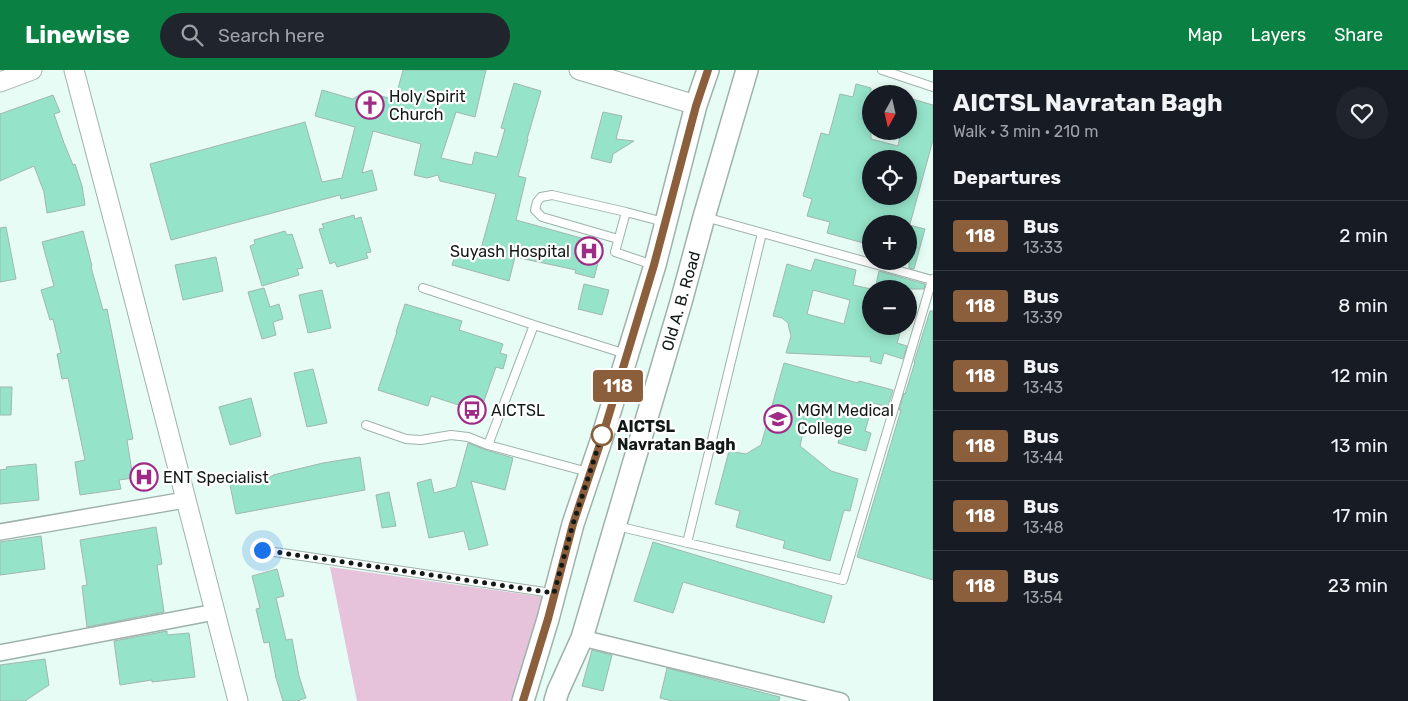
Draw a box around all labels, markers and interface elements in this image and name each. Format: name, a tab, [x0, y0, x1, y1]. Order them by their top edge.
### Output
search box	[160, 13, 510, 58]
text: Linewise	[25, 21, 130, 49]
icon: search	[178, 21, 206, 49]
text: Search here	[218, 24, 325, 47]
text: Map	[1188, 24, 1223, 46]
text: Layers	[1251, 24, 1306, 46]
text: Share	[1334, 24, 1383, 46]
north arrow	[862, 85, 918, 140]
map controls	[862, 85, 917, 335]
place label: Holy Spirit Church	[389, 87, 465, 124]
button: heart	[1336, 87, 1388, 139]
text: AICTSL Navratan Bagh	[953, 89, 1223, 117]
church icon: Holy Spirit Church	[355, 90, 385, 120]
text: Walk · 3 min · 210 m	[953, 122, 1098, 141]
button: locate	[862, 150, 917, 205]
text: Departures	[953, 166, 1061, 189]
button: +	[862, 215, 917, 270]
text: Bus	[1023, 215, 1059, 238]
text: 2 min	[1339, 224, 1388, 247]
text: 118	[965, 225, 996, 247]
hospital icon: Suyash Hospital	[574, 236, 604, 266]
text: 13:33	[1023, 238, 1063, 257]
place label: Suyash Hospital	[450, 242, 570, 261]
street label: Old A. B. Road	[658, 249, 704, 353]
button: −	[862, 280, 917, 335]
text: Bus	[1023, 285, 1059, 308]
text: 8 min	[1338, 294, 1388, 317]
text: 118	[965, 295, 996, 317]
text: 13:39	[1023, 308, 1063, 327]
text: Bus	[1023, 355, 1059, 378]
text: 12 min	[1331, 364, 1388, 387]
text: 118	[965, 365, 996, 387]
line badge: 118	[589, 370, 647, 402]
text: 118	[603, 375, 633, 397]
text: 13:43	[1023, 378, 1063, 397]
bus stop icon: AICTSL	[457, 395, 487, 425]
place label: AICTSL	[491, 401, 545, 420]
place label: MGM Medical College	[797, 401, 894, 438]
school or university icon: MGM Medical College	[763, 404, 793, 434]
place label: AICTSL Navratan Bagh	[617, 417, 736, 454]
marker: AICTSL Navratan Bagh	[591, 424, 613, 446]
text: Bus	[1023, 425, 1059, 448]
text: 13 min	[1331, 434, 1388, 457]
text: 118	[965, 435, 996, 457]
text: 13:44	[1023, 448, 1063, 467]
hospital icon: ENT Specialist	[129, 462, 159, 492]
place label: ENT Specialist	[163, 468, 269, 487]
text: Bus	[1023, 495, 1059, 518]
text: 17 min	[1332, 504, 1388, 527]
text: 118	[965, 505, 996, 527]
text: 13:48	[1023, 518, 1064, 537]
your location	[250, 538, 275, 563]
text: Bus	[1023, 565, 1059, 588]
text: 23 min	[1328, 574, 1388, 597]
text: 118	[965, 575, 996, 597]
text: 13:54	[1023, 588, 1063, 607]

